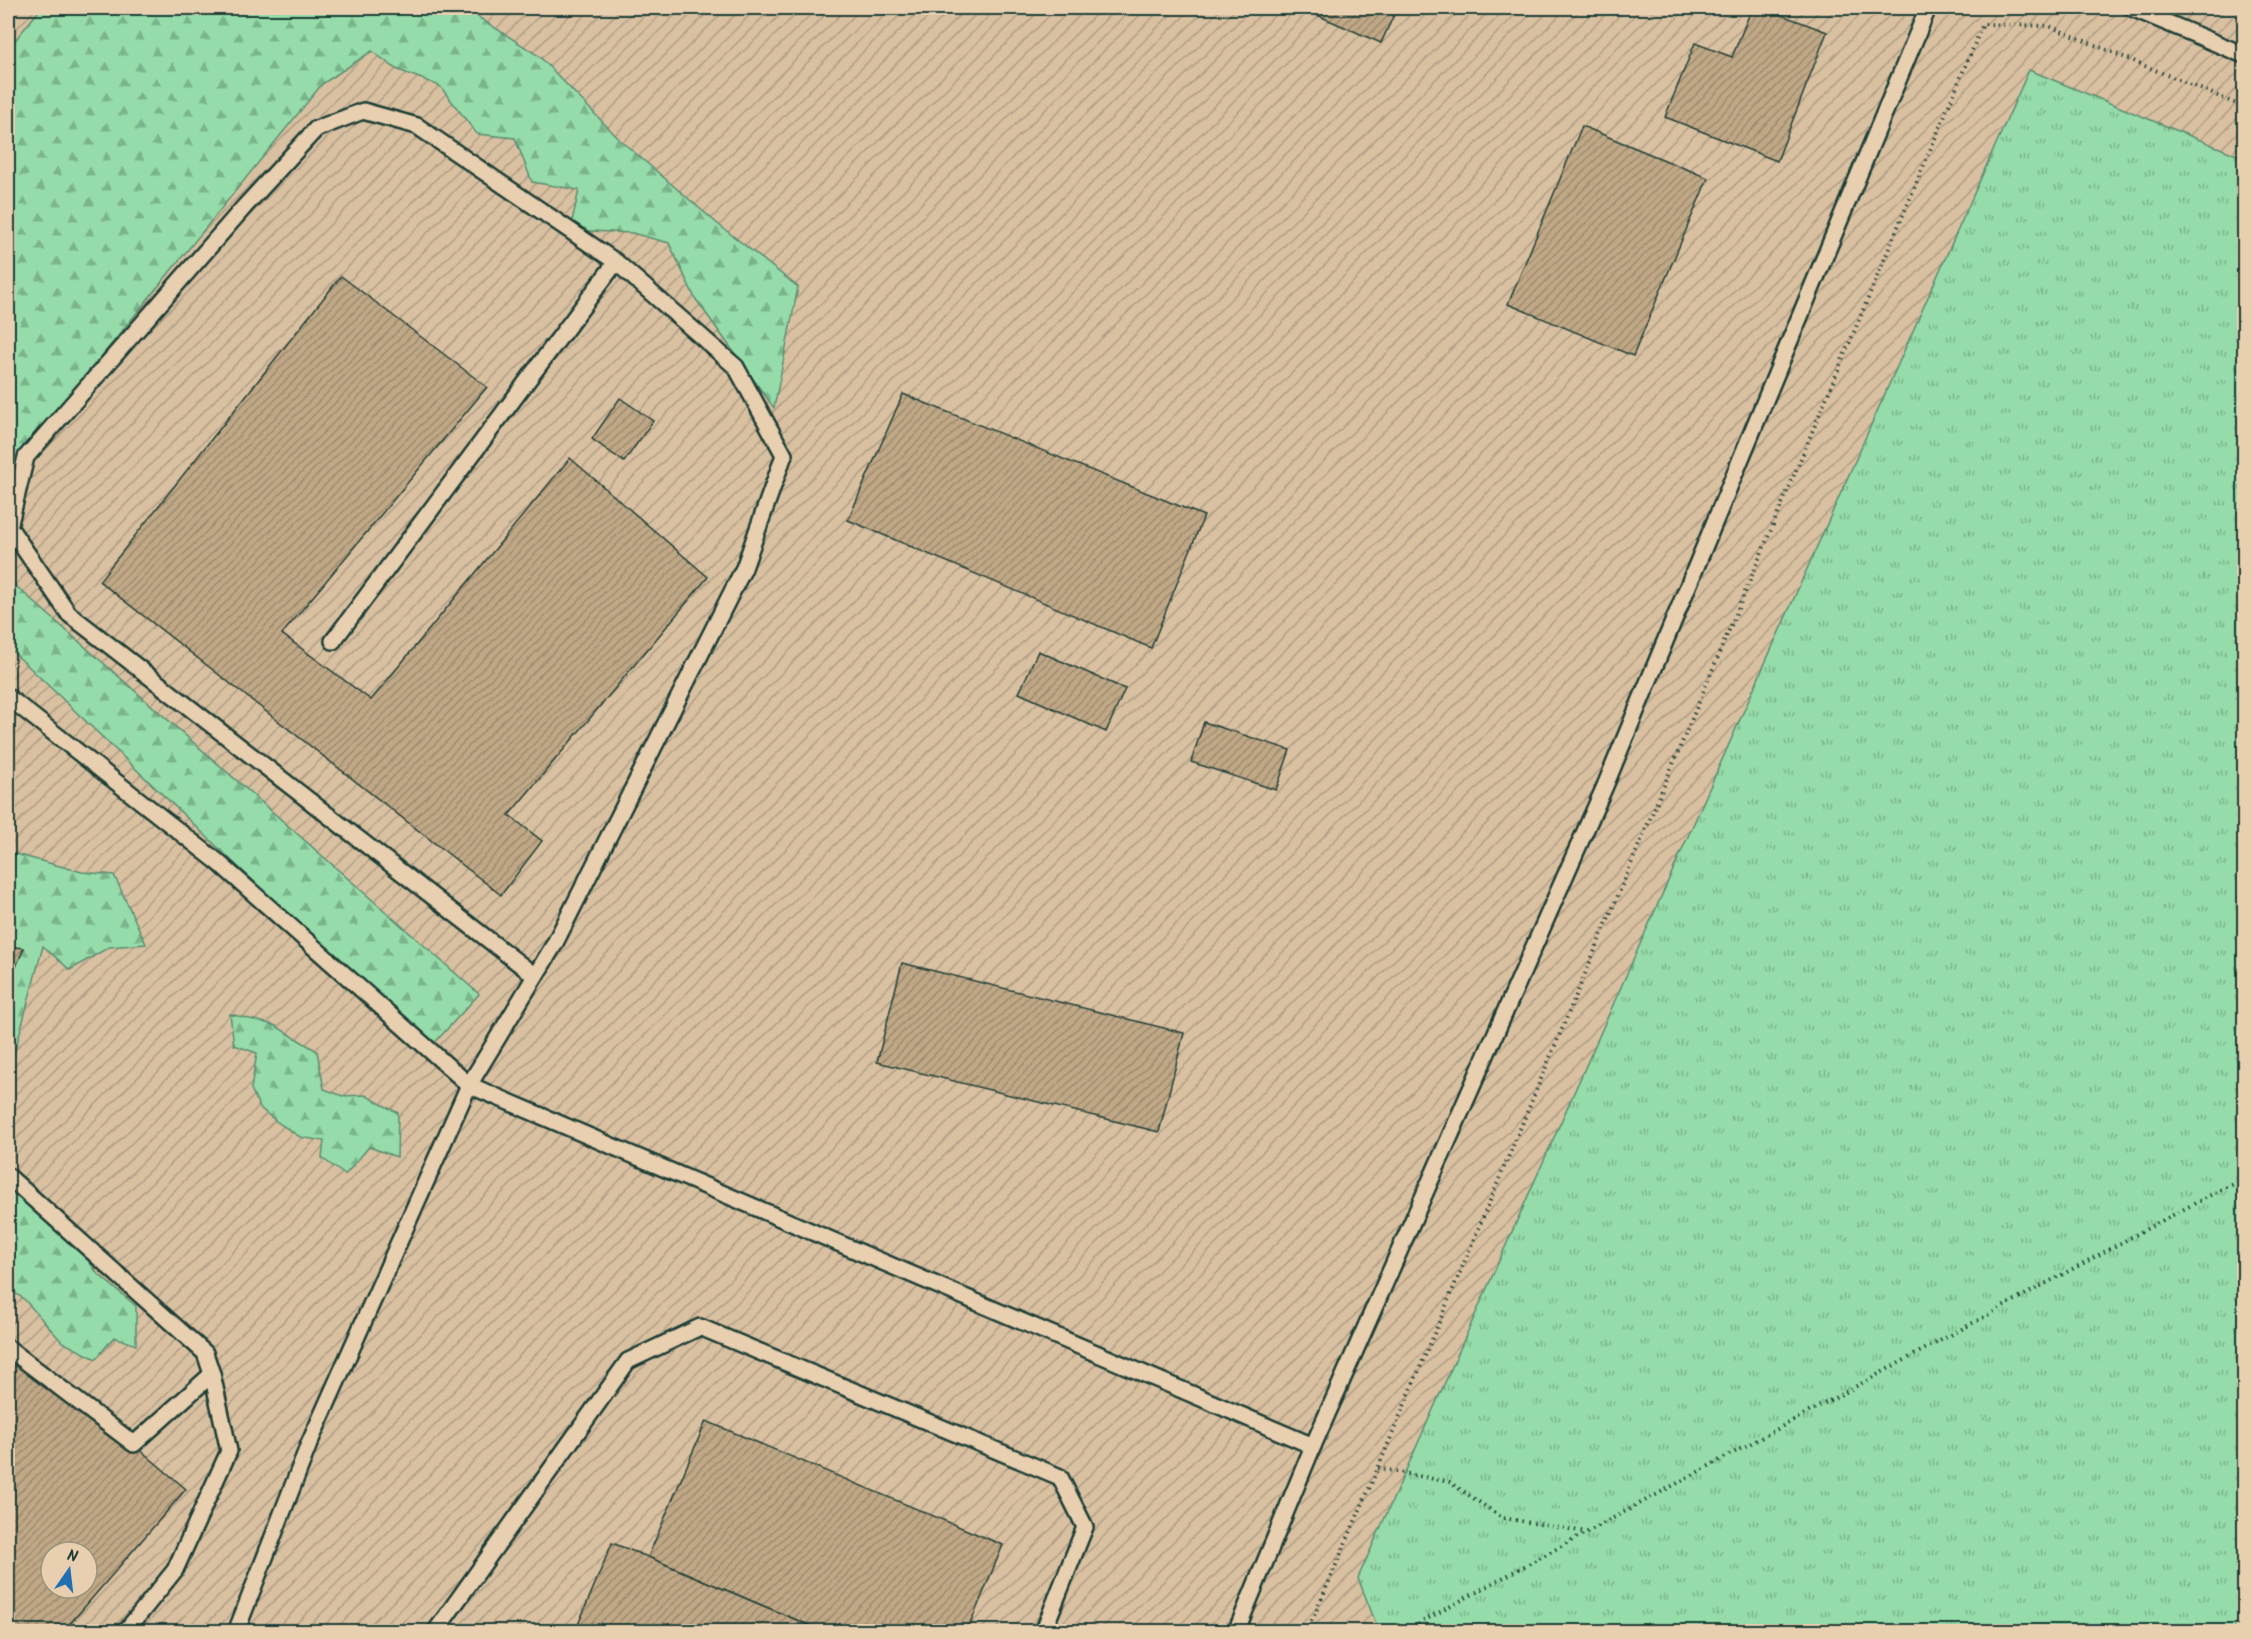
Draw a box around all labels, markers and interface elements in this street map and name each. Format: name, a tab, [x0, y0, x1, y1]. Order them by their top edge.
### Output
north arrow	[39, 1540, 99, 1600]
text: N	[64, 1544, 80, 1570]

